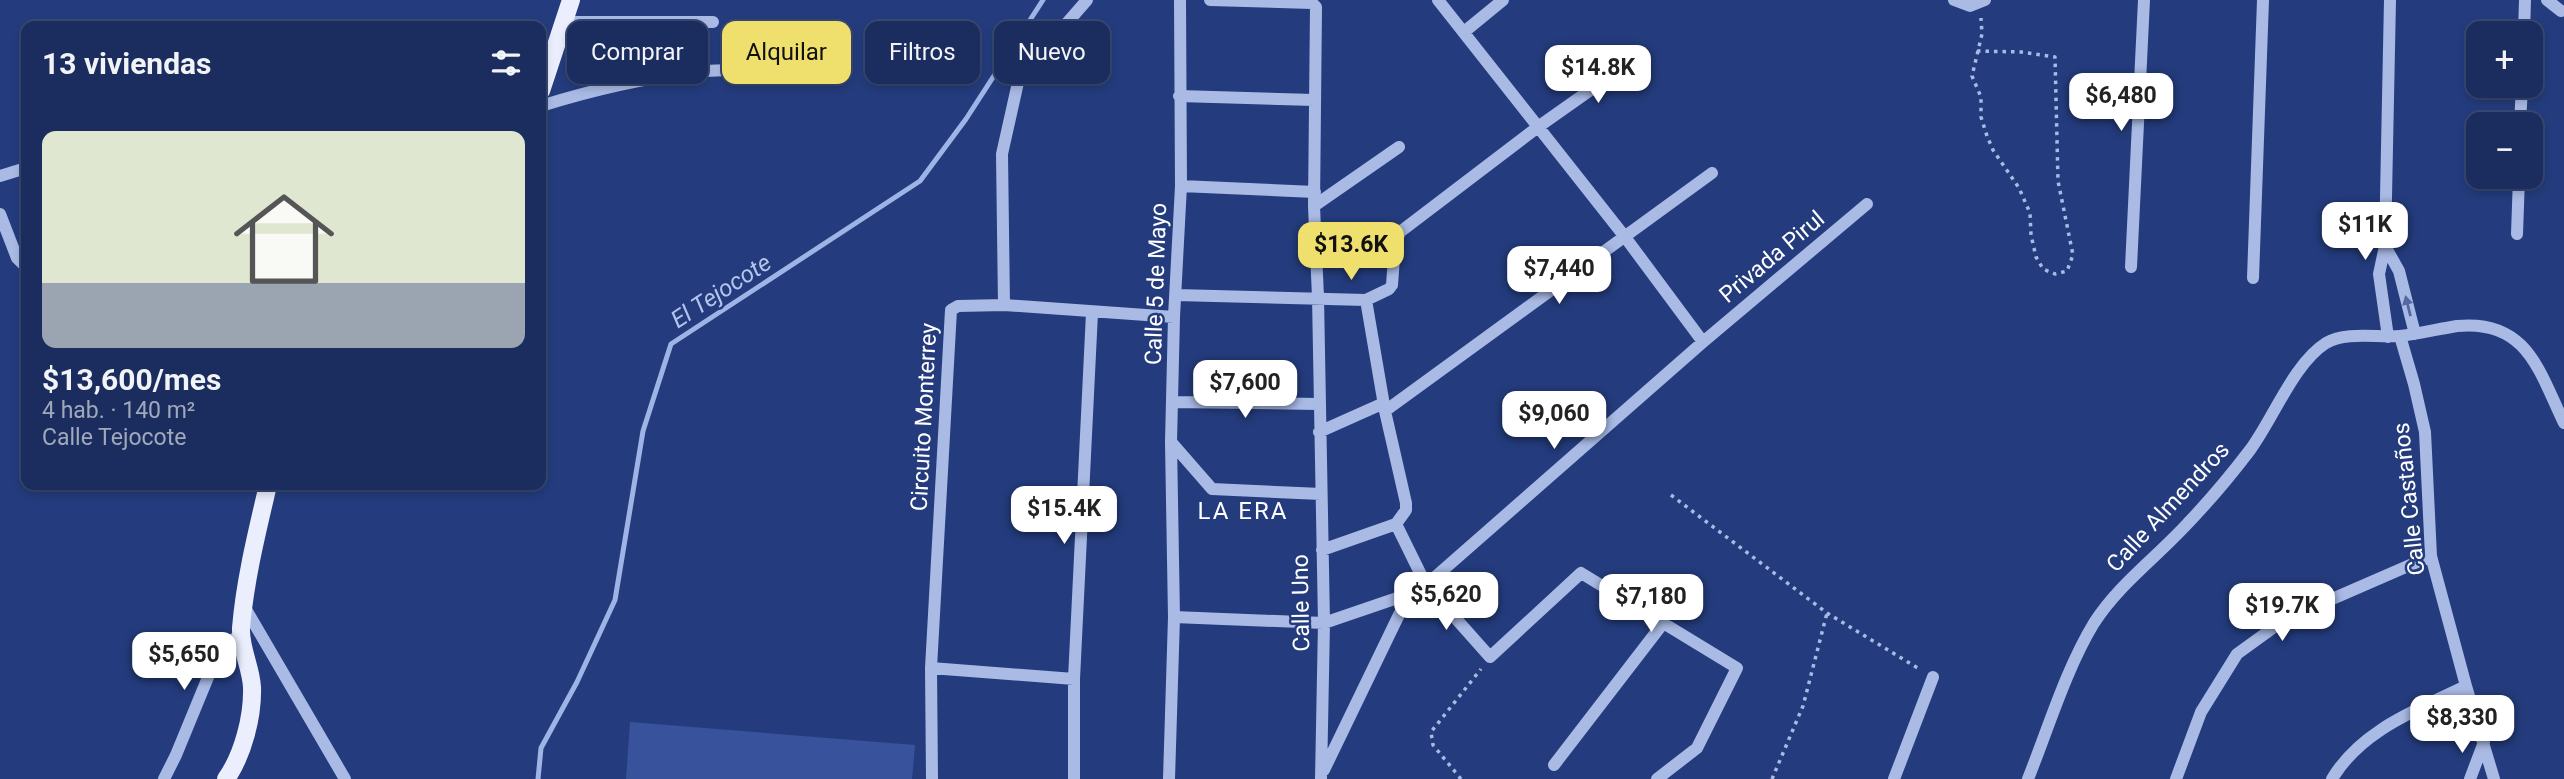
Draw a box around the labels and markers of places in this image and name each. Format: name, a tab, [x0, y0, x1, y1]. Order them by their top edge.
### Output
pin: $14.8K	[1541, 46, 1655, 105]
pin: $6,480	[2064, 74, 2178, 133]
pin: $11K	[2324, 202, 2406, 262]
pin: $13.6K	[1294, 222, 1408, 282]
pin: $7,440	[1502, 246, 1616, 306]
pin: $7,600	[1188, 360, 1302, 420]
pin: $9,060	[1497, 392, 1611, 451]
pin: $15.4K	[1007, 486, 1121, 546]
pin: $5,620	[1389, 572, 1503, 632]
pin: $7,180	[1594, 574, 1708, 634]
pin: $19.7K	[2225, 584, 2339, 643]
pin: $5,650	[127, 632, 241, 692]
pin: $8,330	[2405, 696, 2519, 755]

